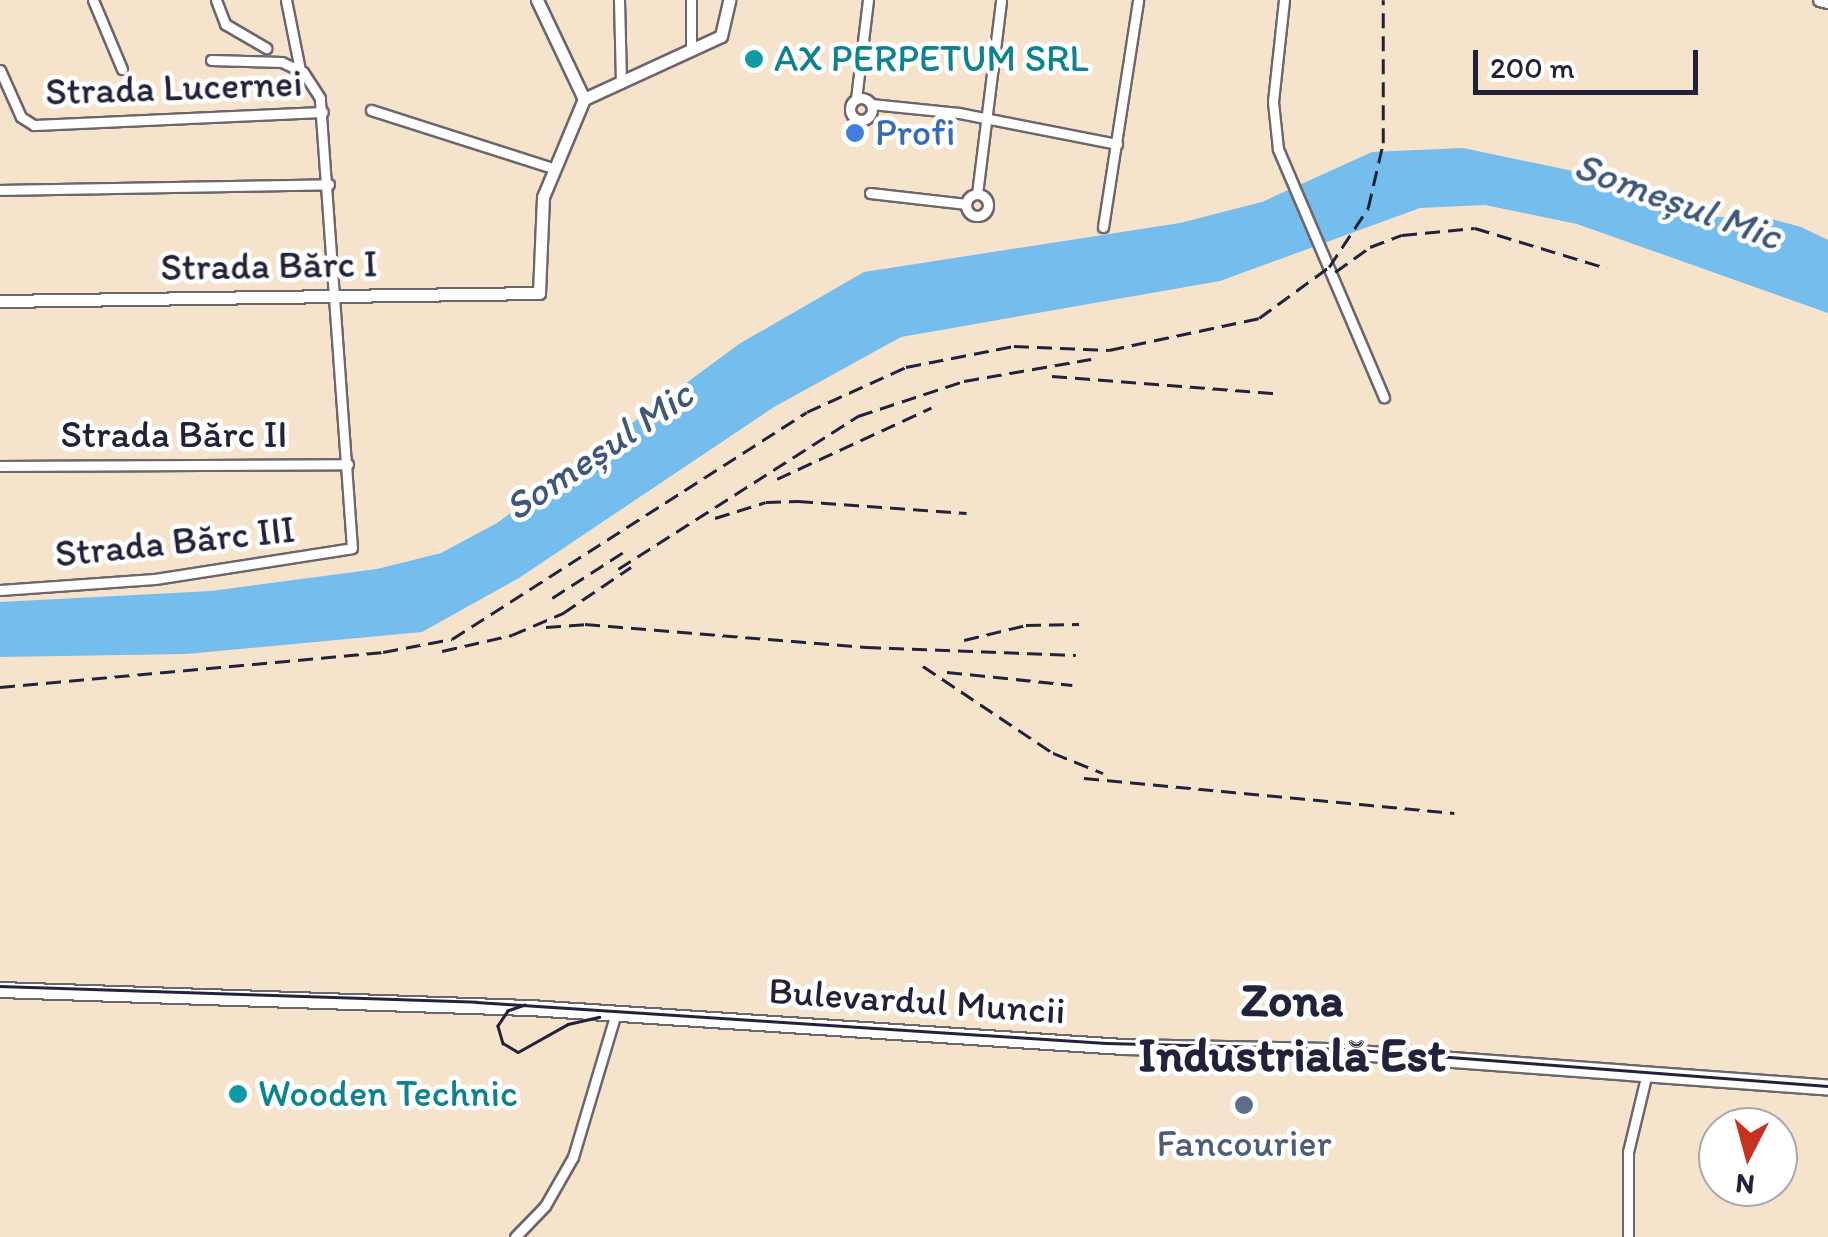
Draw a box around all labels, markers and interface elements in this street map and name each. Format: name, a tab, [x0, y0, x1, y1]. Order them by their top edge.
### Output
scale bar	[1478, 30, 1703, 92]
place label: AX PERPETUM SRL	[774, 36, 1090, 82]
marker: AX PERPETUM SRL	[743, 48, 765, 70]
text: 200 m	[1490, 49, 1575, 86]
street label: Strada Lucernei	[45, 61, 303, 115]
place label: Profi	[875, 110, 955, 156]
marker: Profi	[844, 122, 866, 144]
water label: Someșul Mic	[1568, 140, 1788, 260]
street label: Strada Bărc I	[160, 241, 378, 291]
water label: Someșul Mic	[495, 370, 701, 530]
street label: Strada Bărc II	[60, 412, 288, 458]
street label: Strada Bărc III	[53, 507, 297, 577]
street label: Bulevardul Muncii	[767, 968, 1067, 1034]
district label: Zona Industrială Est	[1138, 970, 1446, 1083]
place label: Wooden Technic	[258, 1071, 518, 1117]
marker: Wooden Technic	[227, 1083, 249, 1105]
marker: Fancourier	[1233, 1094, 1255, 1116]
north arrow	[1698, 1107, 1798, 1207]
place label: Fancourier	[1156, 1121, 1332, 1167]
text: N	[1734, 1167, 1756, 1203]

